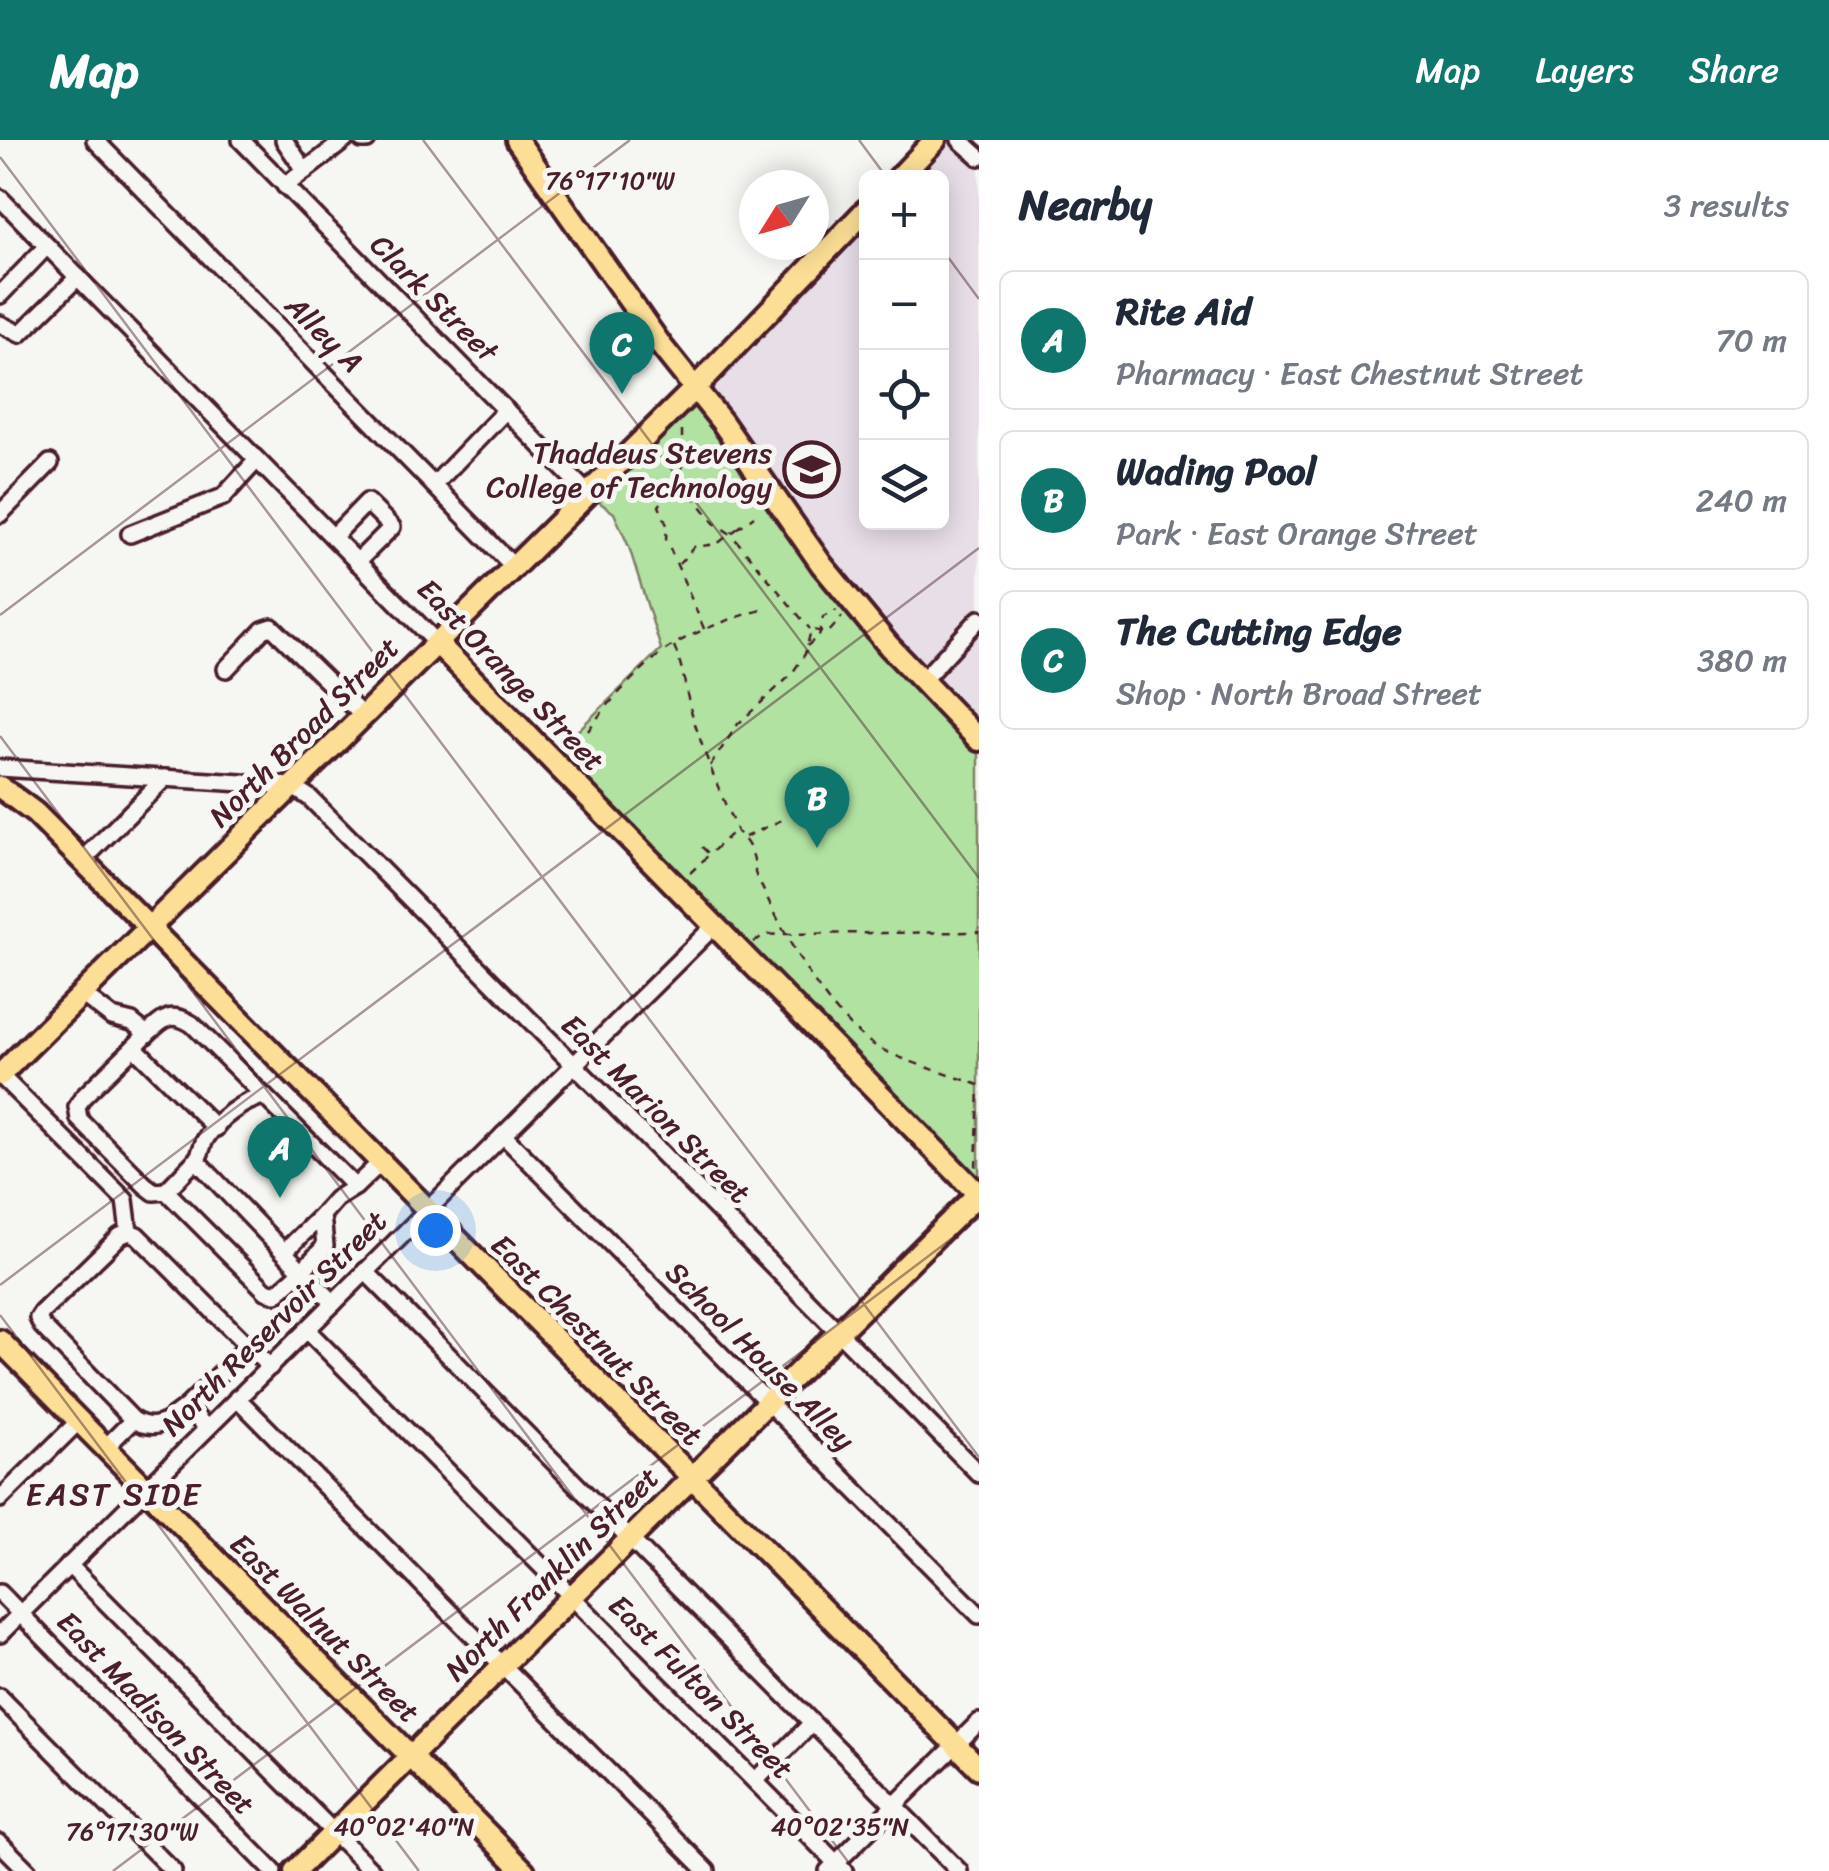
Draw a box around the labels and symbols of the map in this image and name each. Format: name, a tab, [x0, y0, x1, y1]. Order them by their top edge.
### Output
text: 76°17'10"W	[545, 158, 676, 203]
north arrow	[739, 170, 829, 260]
street label: Clark Street	[356, 220, 513, 377]
street label: Alley A	[271, 281, 377, 387]
pin: C	[590, 312, 654, 394]
place label: Thaddeus Stevens College of Technology	[486, 426, 772, 514]
school or university icon: Thaddeus Stevens College of Technology	[781, 440, 841, 500]
street label: East Orange Street	[403, 565, 619, 785]
street label: North Broad Street	[195, 623, 413, 841]
pin: B	[784, 766, 850, 848]
street label: East Marion Street	[547, 1000, 765, 1218]
pin: A	[248, 1116, 312, 1198]
street label: North Reservoir Street	[147, 1196, 401, 1450]
your location	[410, 1205, 461, 1256]
street label: East Chestnut Street	[477, 1220, 717, 1460]
street label: School House Alley	[652, 1248, 869, 1465]
street label: North Franklin Street	[431, 1453, 673, 1695]
district label: EAST SIDE	[25, 1466, 203, 1523]
street label: East Walnut Street	[216, 1519, 434, 1737]
street label: East Fulton Street	[595, 1581, 807, 1793]
street label: East Madison Street	[43, 1597, 269, 1829]
text: 40°02'40"N	[334, 1804, 475, 1849]
text: 40°02'35"N	[771, 1804, 910, 1849]
text: 76°17'30"W	[66, 1809, 199, 1854]

